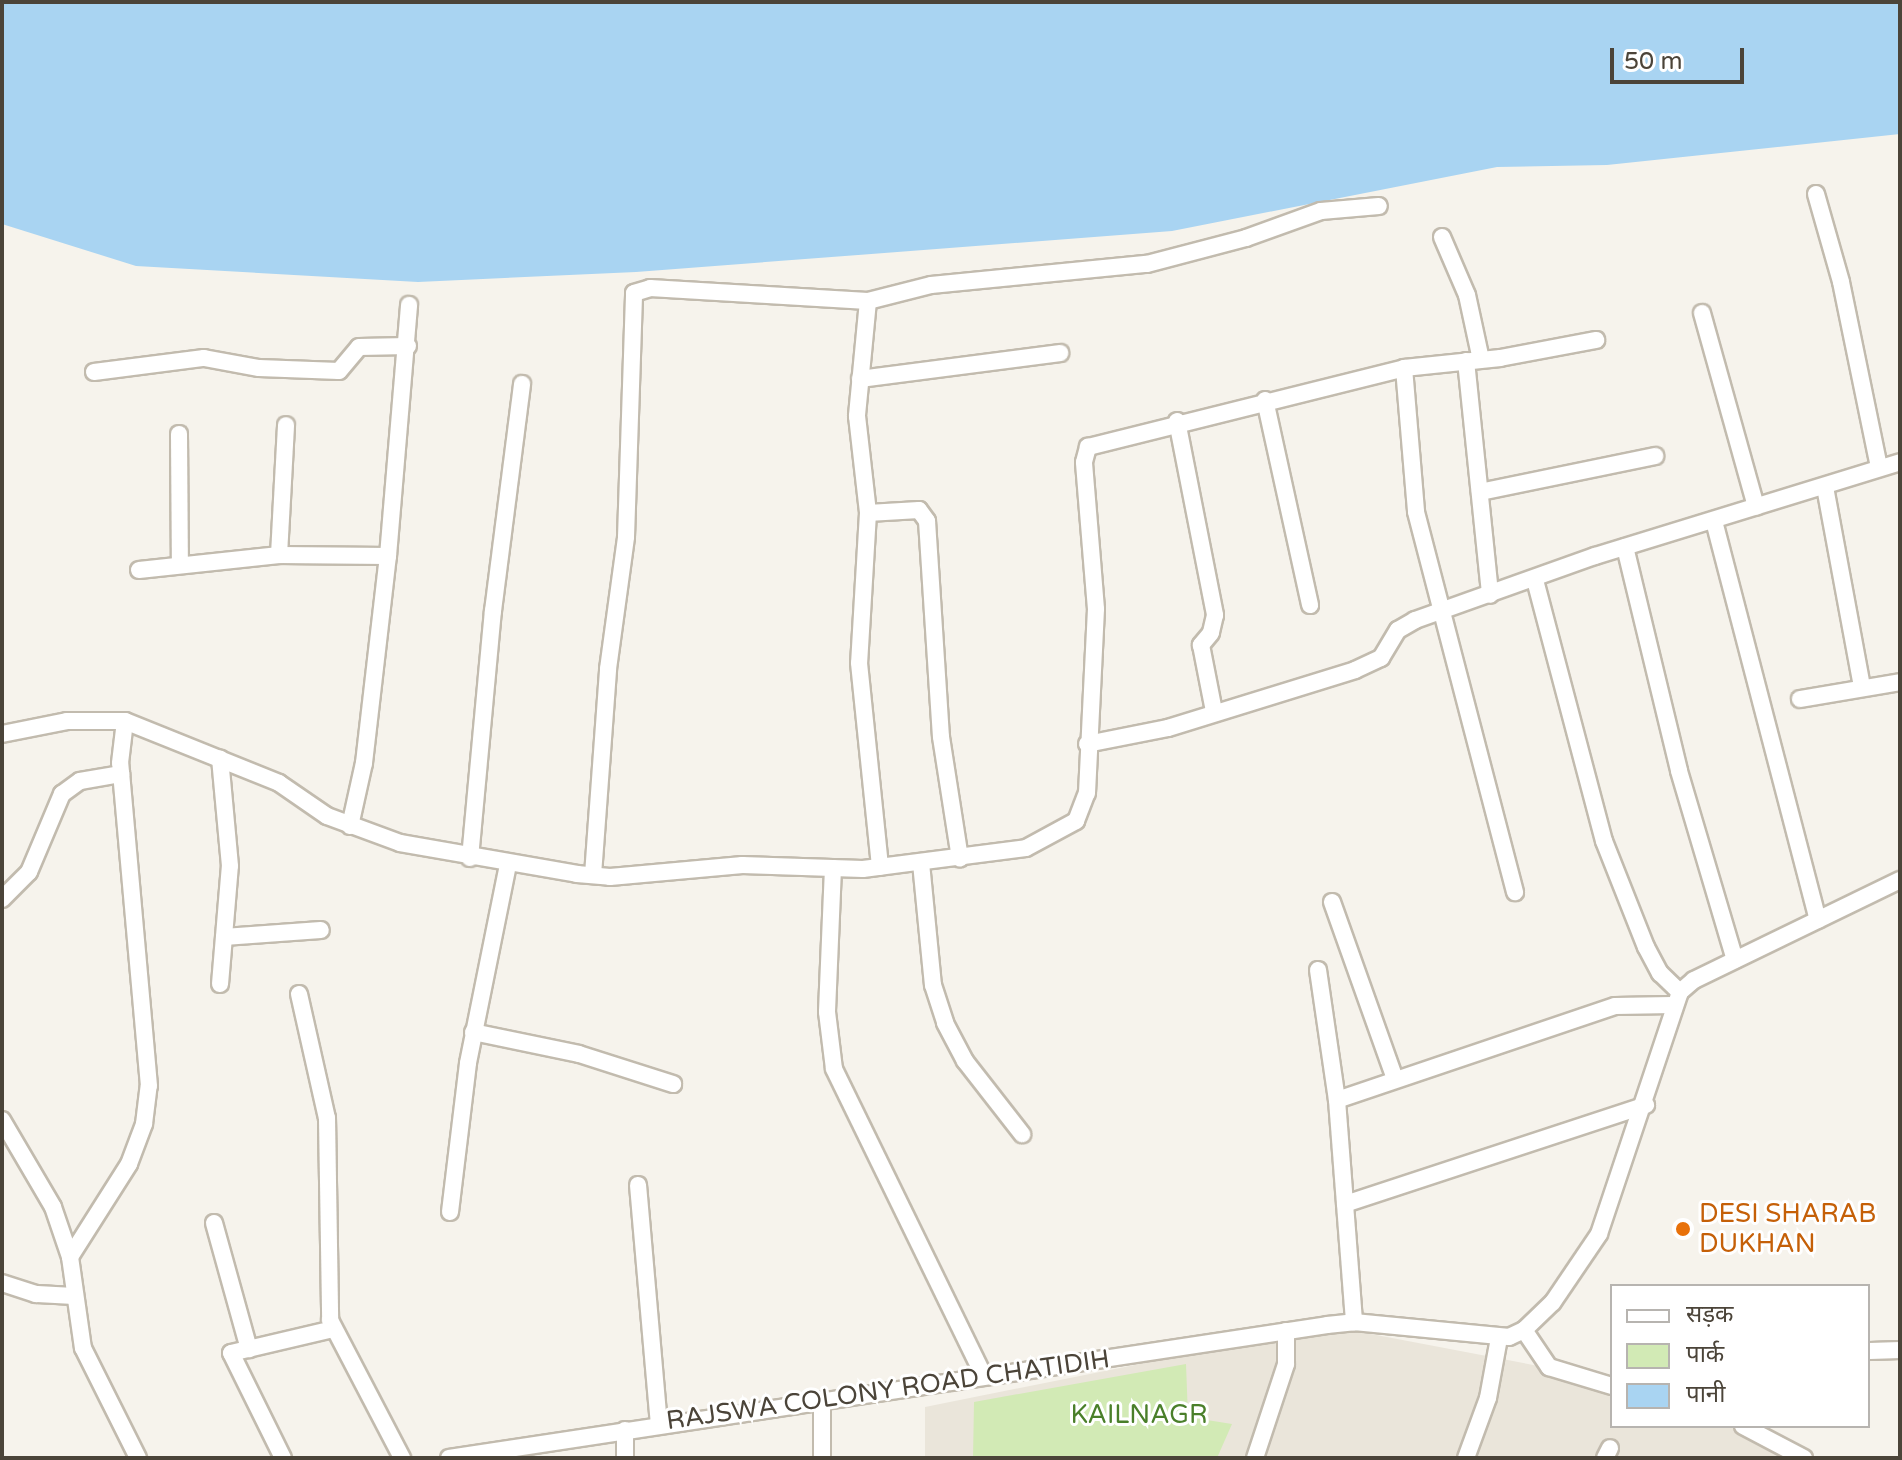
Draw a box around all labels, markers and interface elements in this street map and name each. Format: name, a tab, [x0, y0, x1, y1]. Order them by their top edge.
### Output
scale bar	[1614, 32, 1748, 82]
text: 50 m	[1624, 47, 1682, 76]
place label: DESI SHARAB DUKHAN	[1699, 1198, 1876, 1260]
marker: DESI SHARAB DUKHAN	[1674, 1220, 1692, 1238]
legend	[1610, 1284, 1870, 1428]
text: सड़क	[1686, 1300, 1734, 1329]
text: पार्क	[1686, 1340, 1724, 1369]
street label: RAJSWA COLONY ROAD CHATIDIH	[664, 1343, 1112, 1437]
text: पानी	[1686, 1380, 1725, 1409]
park label: KAILNAGR	[1071, 1399, 1207, 1431]

